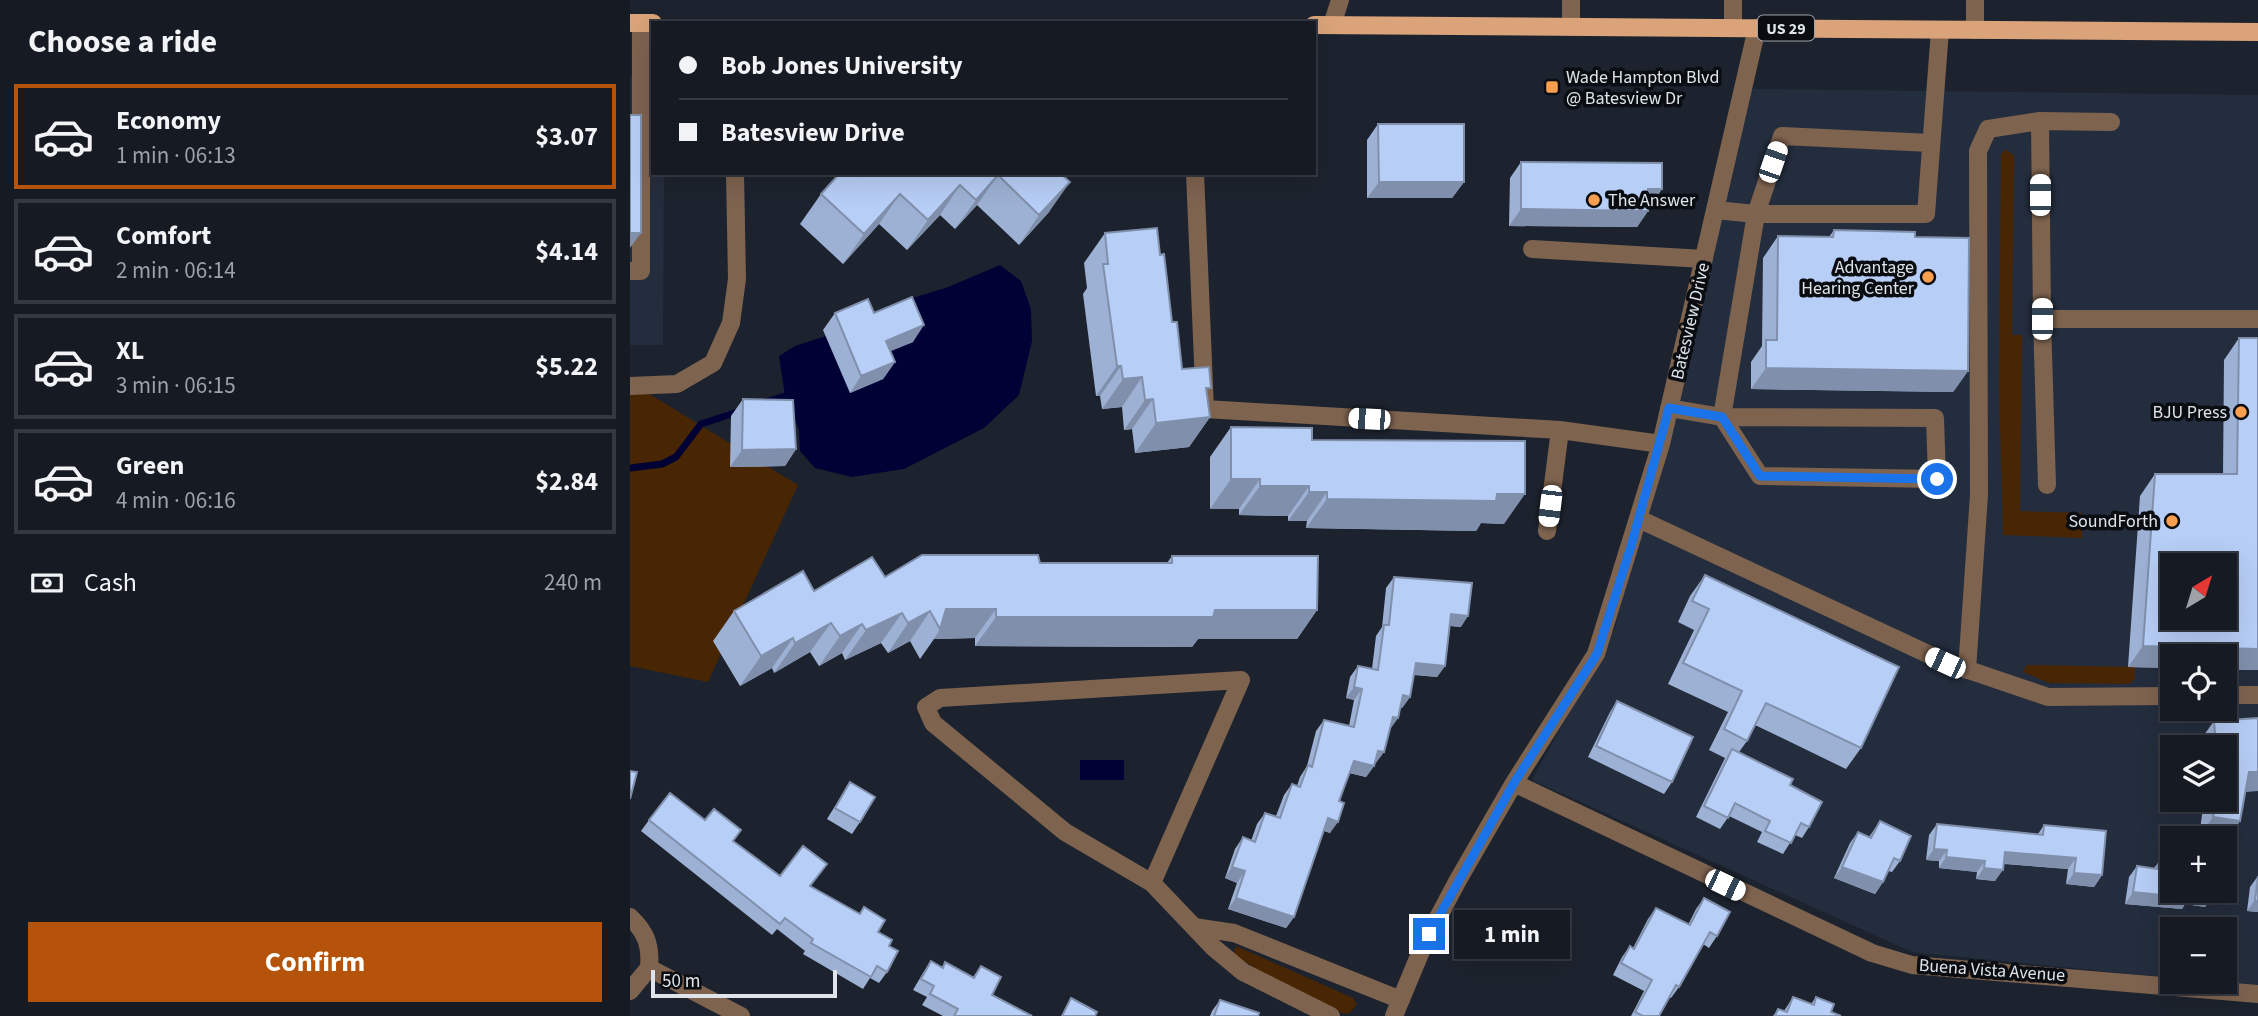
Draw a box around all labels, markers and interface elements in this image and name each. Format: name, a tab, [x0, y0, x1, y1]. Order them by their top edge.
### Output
road number: US 29	[1758, 16, 1814, 40]
text: Choose a ride	[28, 19, 217, 65]
text: Bob Jones University	[721, 47, 963, 84]
place label: Wade Hampton Blvd @ Batesview Dr	[1566, 65, 1719, 111]
marker: Wade Hampton Blvd @ Batesview Dr	[1544, 79, 1560, 95]
text: Economy	[116, 102, 221, 139]
icon: car	[32, 105, 95, 168]
text: Batesview Drive	[721, 114, 905, 151]
text: $3.07	[535, 118, 598, 155]
text: 1 min · 06:13	[116, 139, 236, 172]
car	[1757, 139, 1790, 185]
car	[2030, 174, 2051, 216]
place label: The Answer	[1608, 188, 1696, 213]
marker: The Answer	[1586, 192, 1602, 208]
text: Comfort	[116, 217, 211, 254]
icon: car	[32, 220, 95, 283]
text: $4.14	[535, 233, 598, 270]
text: 2 min · 06:14	[116, 254, 236, 287]
place label: Advantage Hearing Center	[1801, 255, 1915, 301]
street label: Batesview Drive	[1665, 260, 1716, 382]
marker: Advantage Hearing Center	[1920, 269, 1936, 285]
car	[2032, 298, 2053, 340]
text: XL	[116, 332, 144, 369]
icon: car	[32, 335, 95, 398]
text: $5.22	[535, 348, 598, 385]
text: 3 min · 06:15	[116, 369, 236, 402]
place label: BJU Press	[2153, 400, 2227, 425]
marker: BJU Press	[2233, 404, 2249, 420]
car	[1348, 407, 1391, 431]
text: Green	[116, 447, 184, 484]
icon: car	[32, 450, 95, 513]
text: $2.84	[535, 463, 598, 500]
route start	[1921, 463, 1953, 495]
text: 4 min · 06:16	[116, 484, 236, 517]
car	[1538, 484, 1563, 528]
place label: SoundForth	[2068, 509, 2158, 534]
marker: SoundForth	[2164, 513, 2180, 529]
north arrow	[2160, 553, 2236, 630]
map controls	[2160, 553, 2237, 994]
icon: cash	[28, 564, 66, 602]
text: Cash	[84, 564, 137, 601]
text: 240 m	[544, 566, 602, 599]
button: locate	[2160, 644, 2237, 721]
car	[1922, 645, 1969, 681]
button: layers	[2160, 735, 2237, 812]
button: +	[2160, 826, 2237, 903]
car	[1702, 866, 1749, 904]
callout: 1 min	[1454, 909, 1569, 958]
button: −	[2160, 917, 2237, 994]
route end	[1413, 918, 1445, 950]
text: 1 min	[1484, 918, 1540, 951]
button: Confirm	[28, 922, 602, 1002]
street label: Buena Vista Avenue	[1918, 953, 2066, 988]
scale bar	[651, 967, 836, 999]
text: 50 m	[662, 968, 700, 995]

